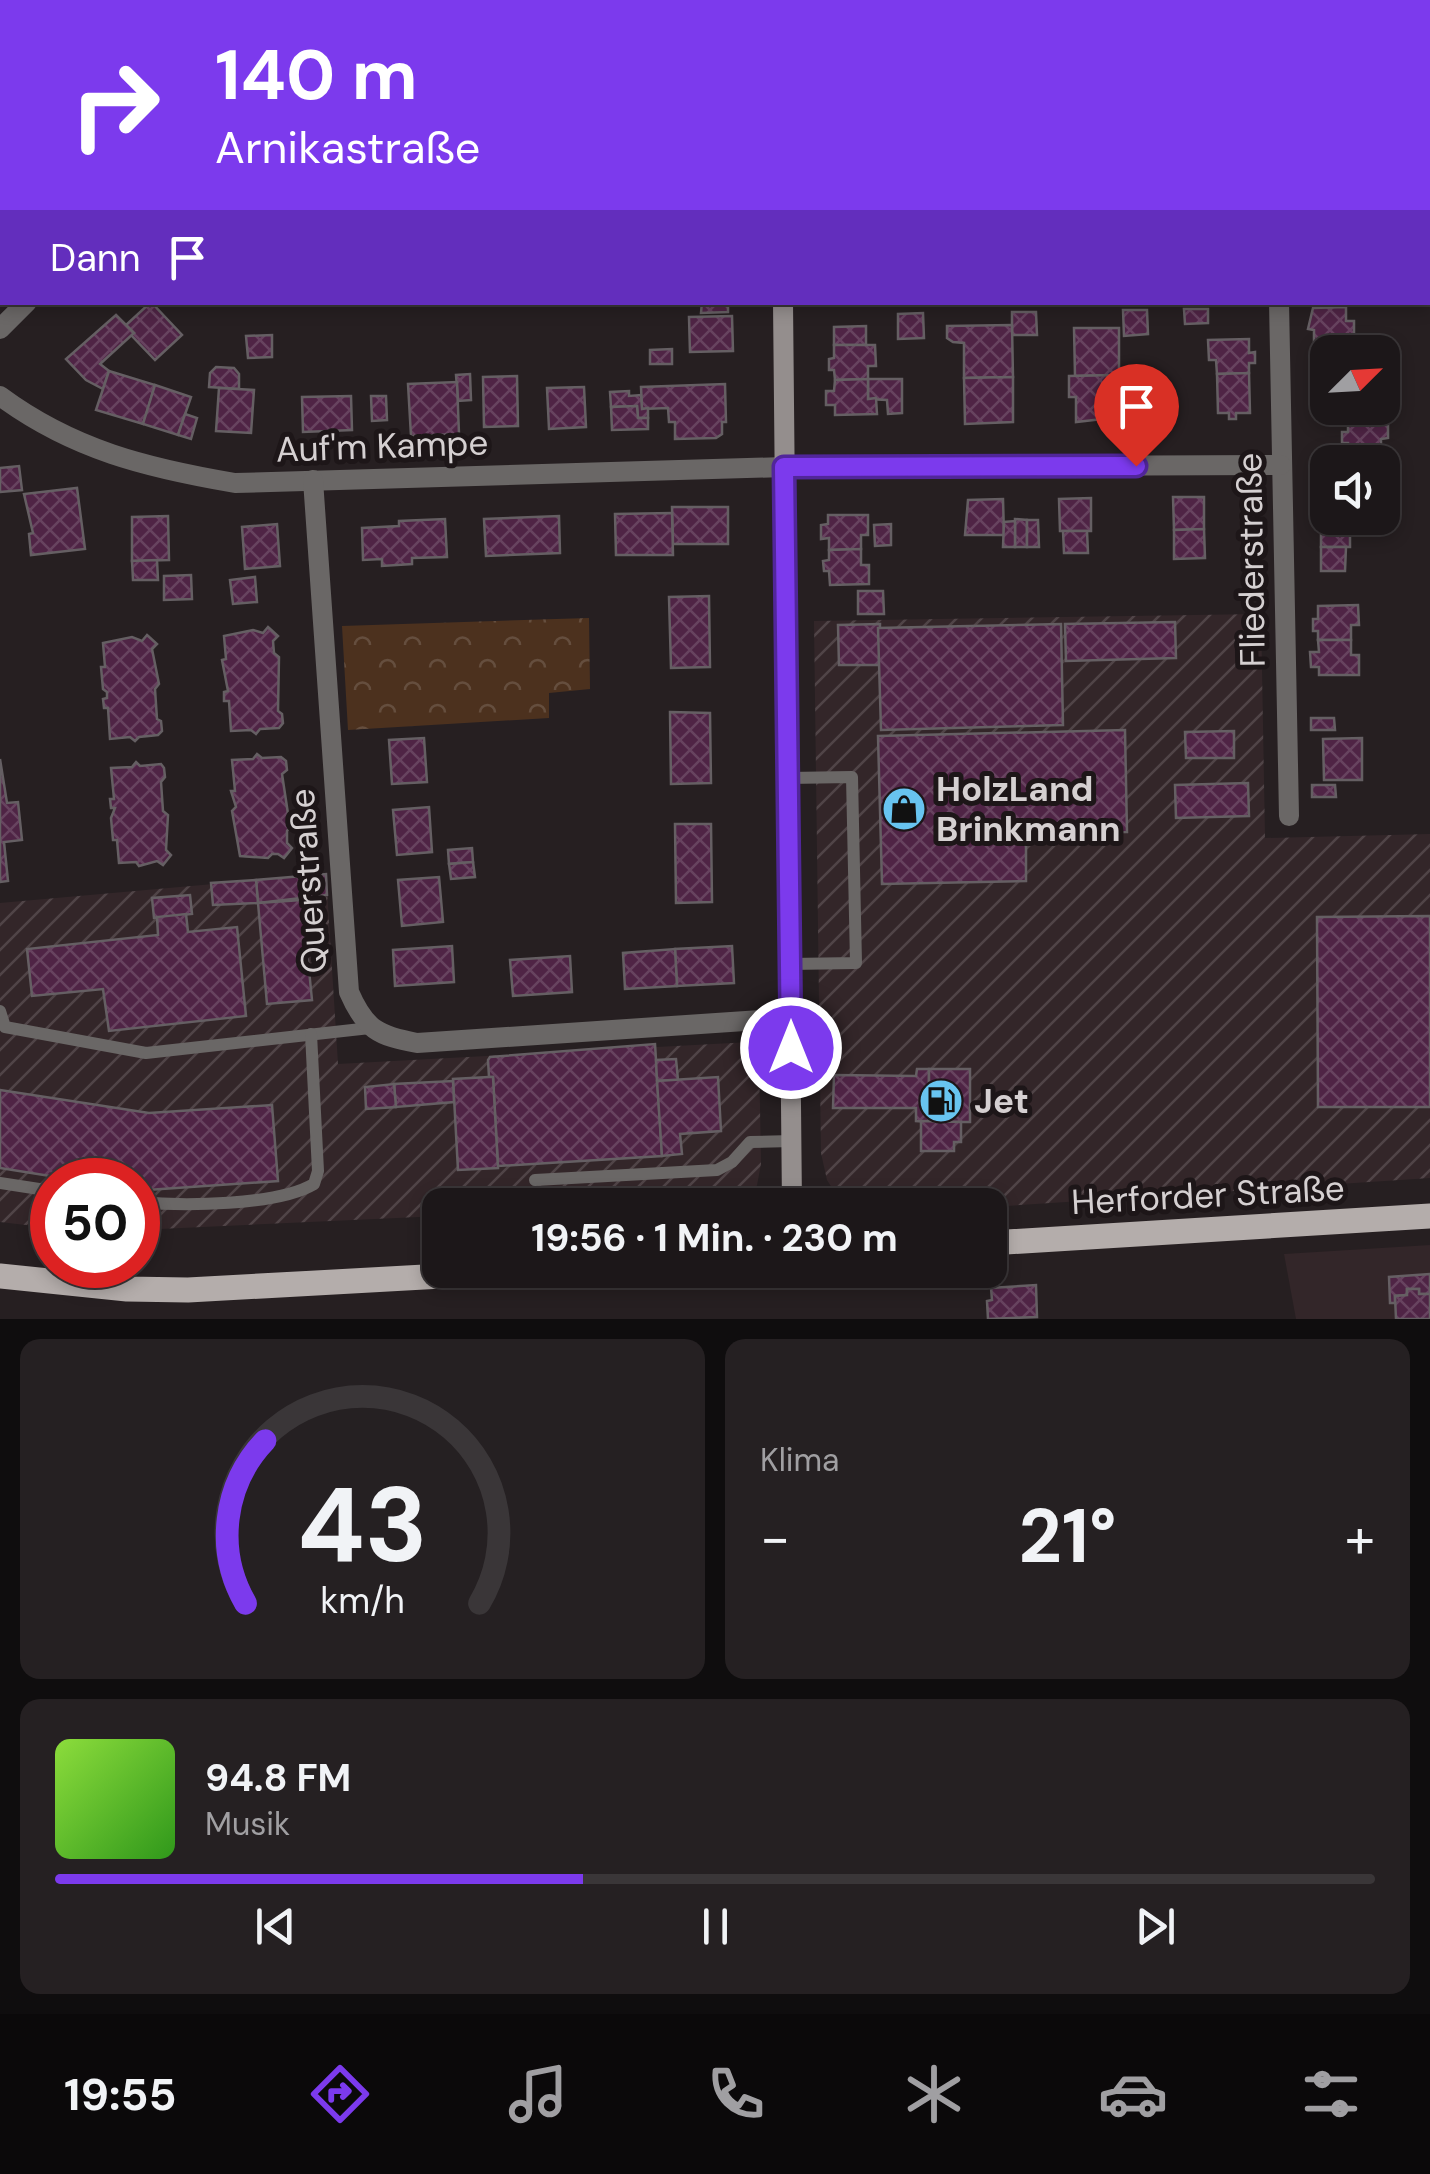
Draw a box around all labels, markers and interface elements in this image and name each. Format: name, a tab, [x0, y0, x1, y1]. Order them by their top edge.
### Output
text: 140 m	[215, 30, 418, 121]
icon: right	[50, 40, 180, 170]
text: Arnikastraße	[215, 118, 480, 177]
icon: arrive	[160, 230, 215, 285]
text: Dann	[50, 233, 140, 283]
north arrow	[1310, 335, 1400, 425]
map controls	[1310, 335, 1400, 535]
pin	[1094, 364, 1179, 467]
icon: arrive	[1109, 379, 1164, 434]
street label: Auf'm Kampe	[275, 419, 489, 473]
button: sound	[1310, 445, 1400, 535]
street label: Fliederstraße	[1226, 452, 1276, 668]
place label: HolzLand Brinkmann	[936, 766, 1121, 852]
shop icon: HolzLand Brinkmann	[881, 786, 927, 832]
street label: Querstraße	[279, 787, 337, 975]
position arrow	[739, 996, 843, 1100]
fuel station icon: Jet	[918, 1078, 964, 1124]
place label: Jet	[974, 1078, 1029, 1124]
speed limit sign: 50	[30, 1158, 160, 1288]
street label: Herforder Straße	[1070, 1165, 1346, 1225]
text: 19:56 · 1 Min. · 230 m	[531, 1213, 898, 1263]
text: Klima	[760, 1439, 839, 1481]
text: 43	[297, 1458, 428, 1593]
text: 21°	[1019, 1488, 1116, 1585]
text: −	[760, 1502, 790, 1574]
text: +	[1345, 1502, 1375, 1574]
text: km/h	[320, 1578, 405, 1624]
text: 94.8 FM	[205, 1753, 351, 1803]
text: Musik	[205, 1803, 290, 1845]
icon: previous	[248, 1899, 303, 1954]
icon: pause	[688, 1899, 743, 1954]
icon: next	[1128, 1899, 1183, 1954]
icon: directions	[305, 2059, 375, 2129]
icon: music	[503, 2059, 573, 2129]
icon: phone	[701, 2059, 771, 2129]
icon: climate	[899, 2059, 969, 2129]
icon: car	[1098, 2059, 1168, 2129]
icon: filters	[1296, 2059, 1366, 2129]
text: 19:55	[64, 2065, 176, 2124]

